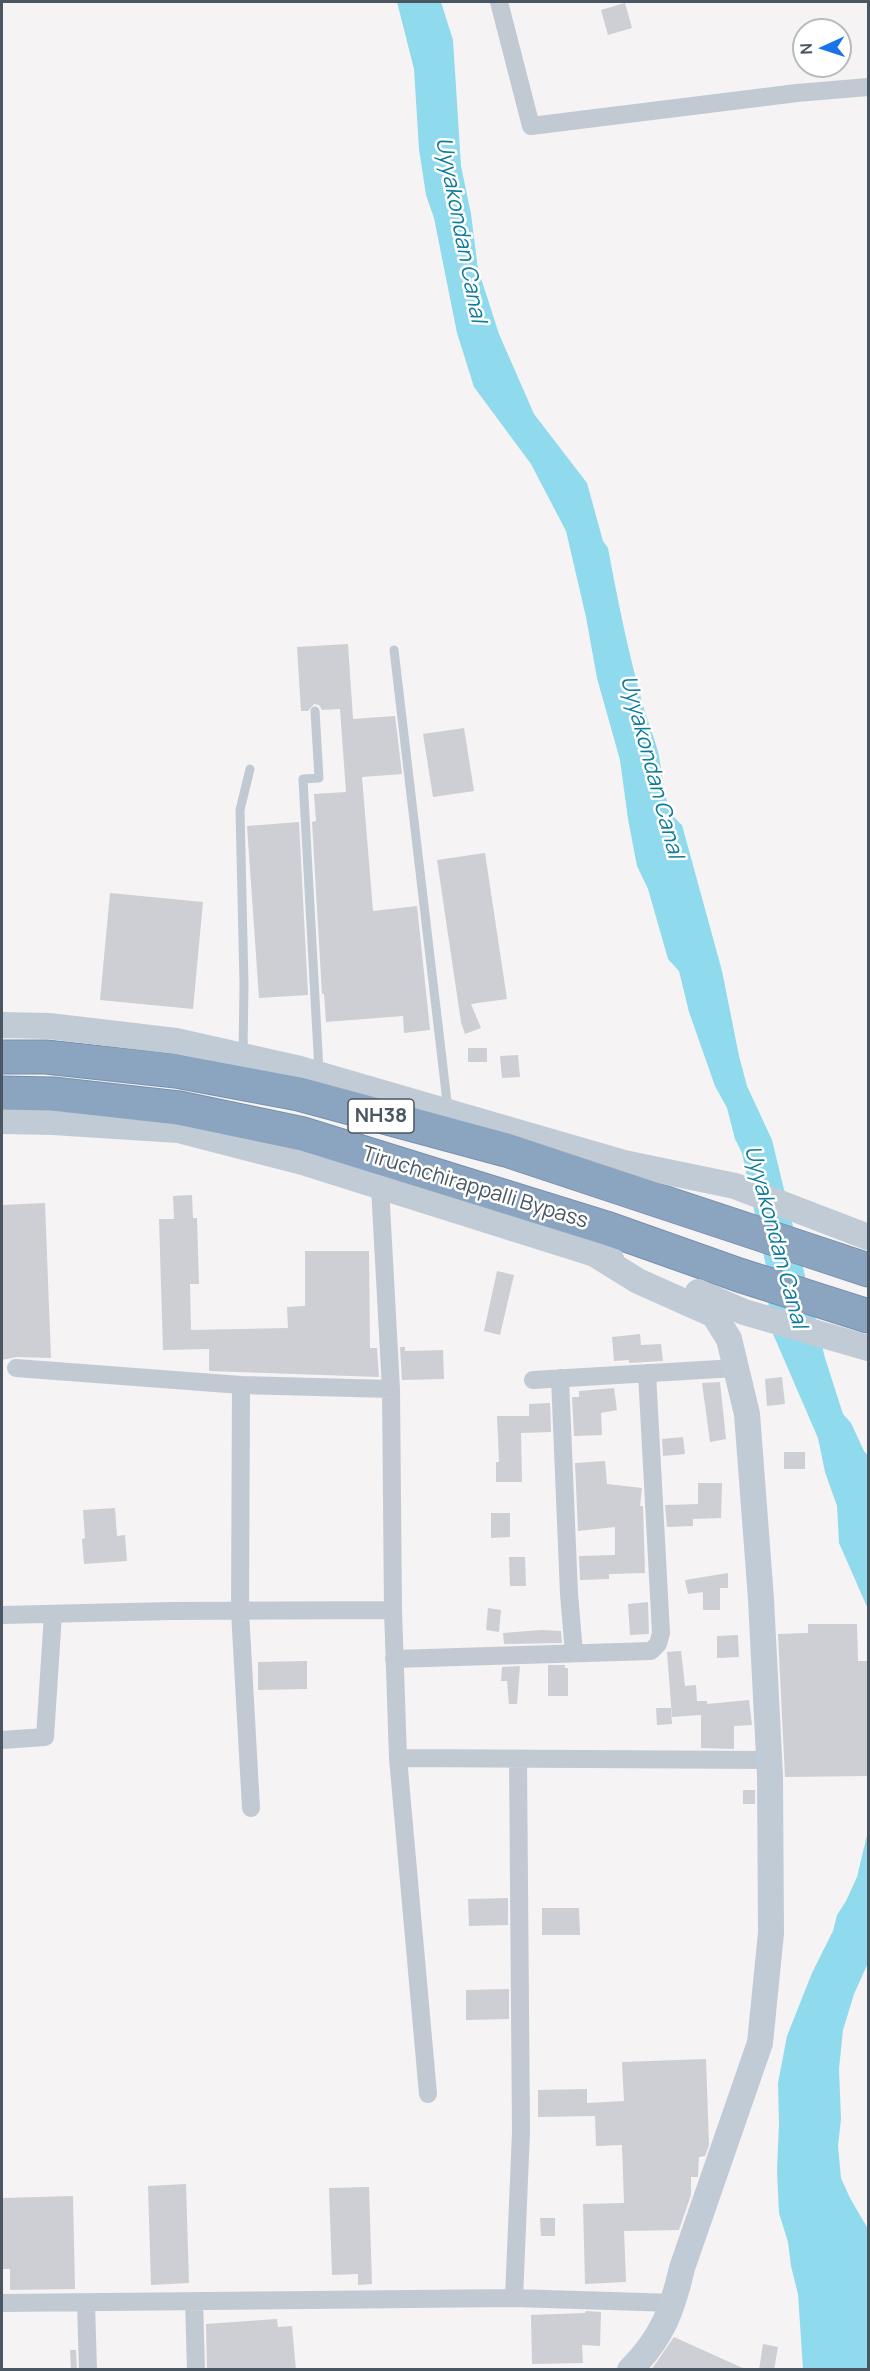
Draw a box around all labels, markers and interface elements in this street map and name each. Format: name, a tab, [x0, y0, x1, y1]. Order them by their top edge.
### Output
north arrow	[792, 18, 852, 78]
text: N	[795, 43, 817, 55]
water label: Uyyakondan Canal	[429, 135, 491, 325]
water label: Uyyakondan Canal	[614, 673, 688, 861]
road number: NH38	[348, 1099, 414, 1133]
street label: Tiruchchirappalli Bypass	[359, 1142, 591, 1234]
water label: Uyyakondan Canal	[738, 1143, 812, 1331]

